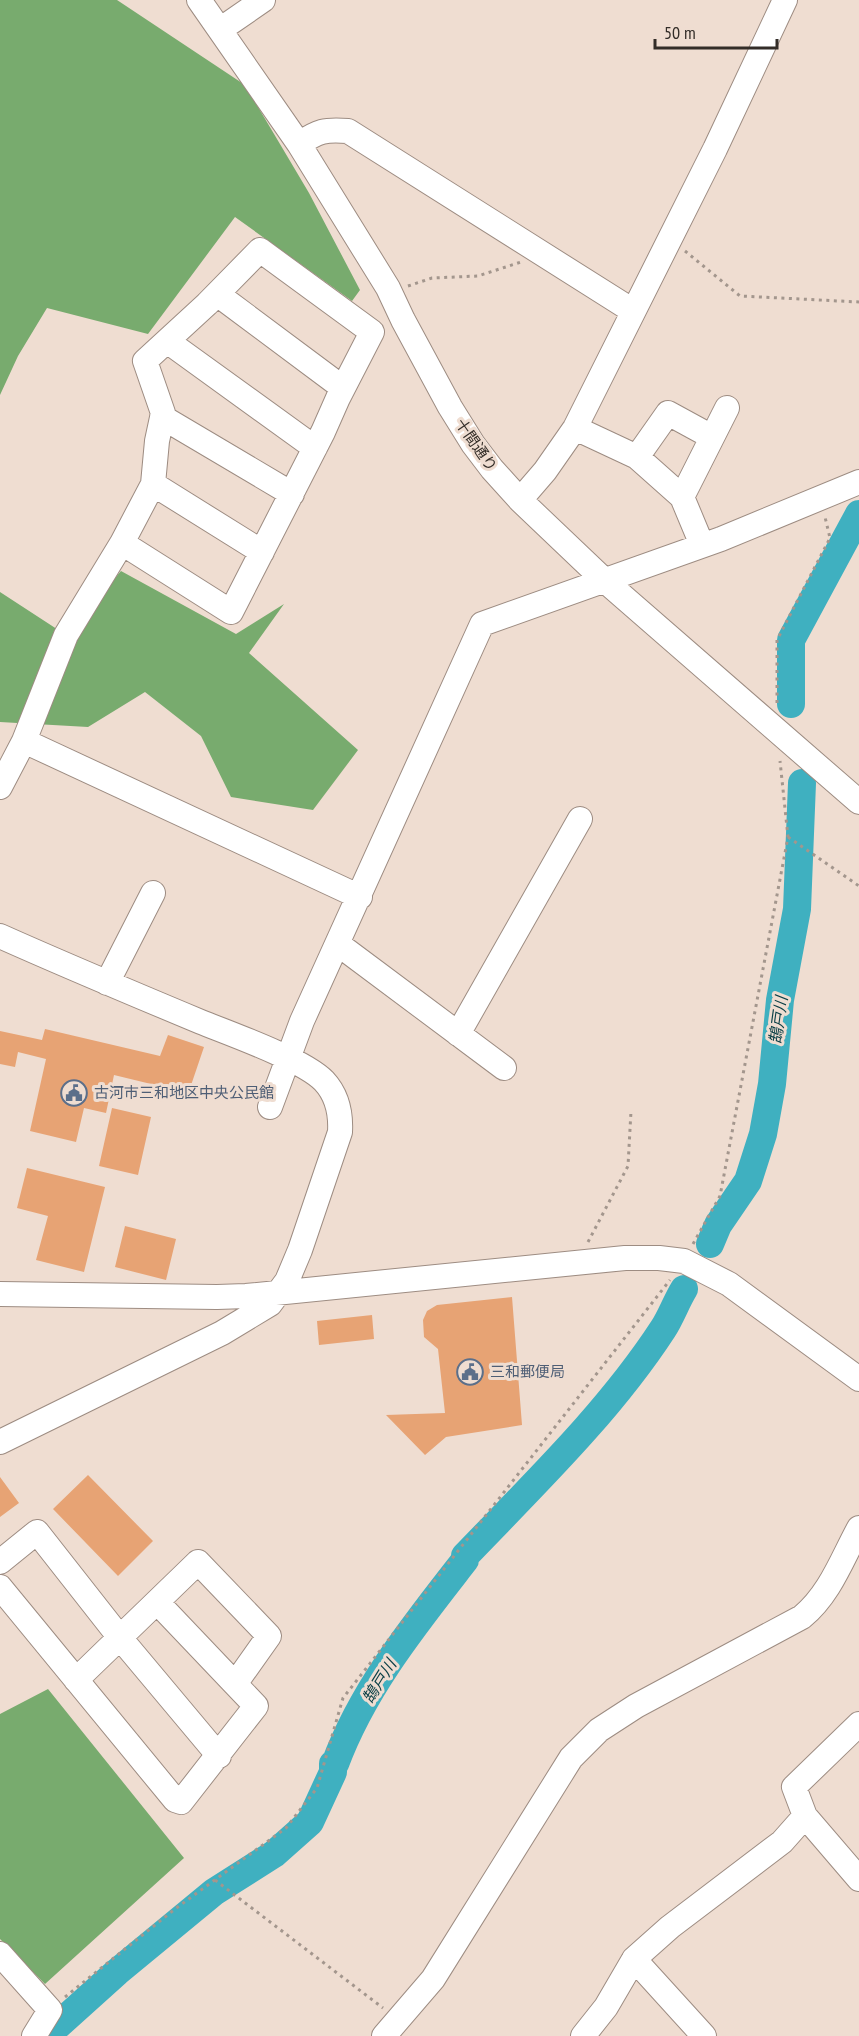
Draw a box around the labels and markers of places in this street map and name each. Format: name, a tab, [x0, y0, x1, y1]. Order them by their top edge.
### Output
public building icon: 古河市三和地区中央公民館	[59, 1078, 89, 1108]
place label: 古河市三和地区中央公民館	[94, 1083, 274, 1102]
public building icon: 三和郵便局	[455, 1357, 485, 1387]
place label: 三和郵便局	[490, 1362, 565, 1381]

